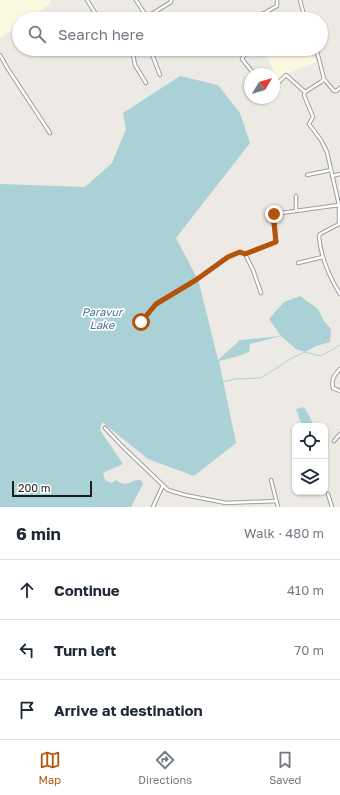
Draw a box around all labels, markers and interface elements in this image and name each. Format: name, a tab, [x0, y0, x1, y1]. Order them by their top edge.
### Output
search box	[12, 12, 328, 56]
icon: search	[26, 23, 48, 45]
text: Search here	[58, 25, 144, 43]
north arrow	[244, 68, 280, 104]
route end	[265, 205, 283, 223]
water label: Paravur Lake	[82, 305, 124, 331]
route start	[132, 313, 150, 331]
map controls	[292, 423, 328, 495]
button: locate	[292, 423, 328, 459]
button: layers	[292, 459, 328, 495]
scale bar	[12, 479, 92, 498]
text: 200 m	[18, 481, 51, 494]
text: 6 min	[16, 523, 61, 544]
text: Walk · 480 m	[244, 525, 324, 541]
icon: ahead	[16, 579, 38, 601]
text: Continue	[54, 581, 120, 599]
text: 410 m	[287, 582, 324, 598]
icon: left	[16, 639, 38, 661]
text: Turn left	[54, 641, 116, 659]
text: 70 m	[294, 642, 324, 658]
icon: arrive	[16, 699, 38, 721]
text: Arrive at destination	[54, 701, 203, 719]
tab: Map	[39, 749, 61, 786]
tab: Directions	[138, 749, 192, 786]
tab: Saved	[269, 749, 301, 786]

